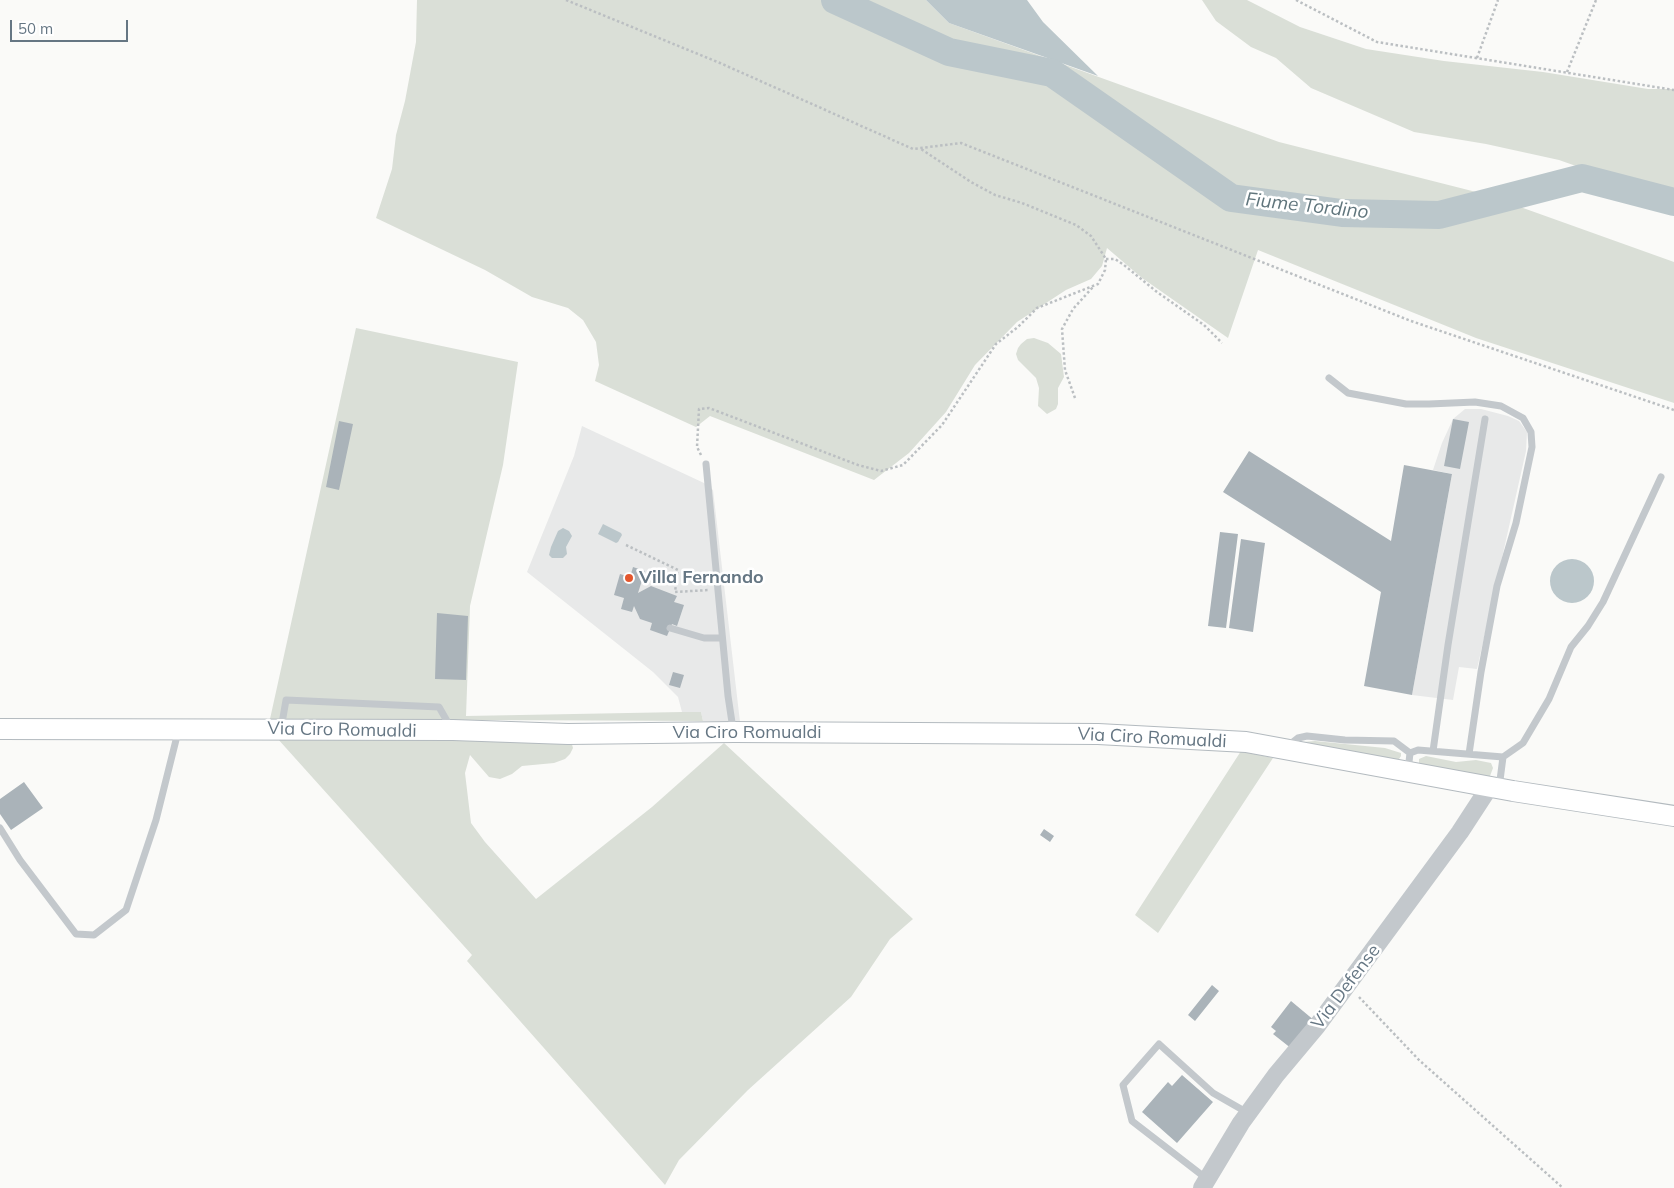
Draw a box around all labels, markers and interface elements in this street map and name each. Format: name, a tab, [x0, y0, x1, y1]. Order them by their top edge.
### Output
scale bar	[12, 10, 130, 42]
text: 50 m	[18, 19, 53, 38]
water label: Fiume Tordino	[1244, 188, 1370, 224]
place label: Villa Fernando	[639, 567, 764, 589]
marker: Villa Fernando	[623, 572, 635, 584]
street label: Via Ciro Romualdi	[267, 718, 417, 742]
street label: Via Ciro Romualdi	[672, 722, 822, 744]
street label: Via Ciro Romualdi	[1077, 723, 1227, 753]
street label: Via Defense	[1307, 940, 1385, 1034]

